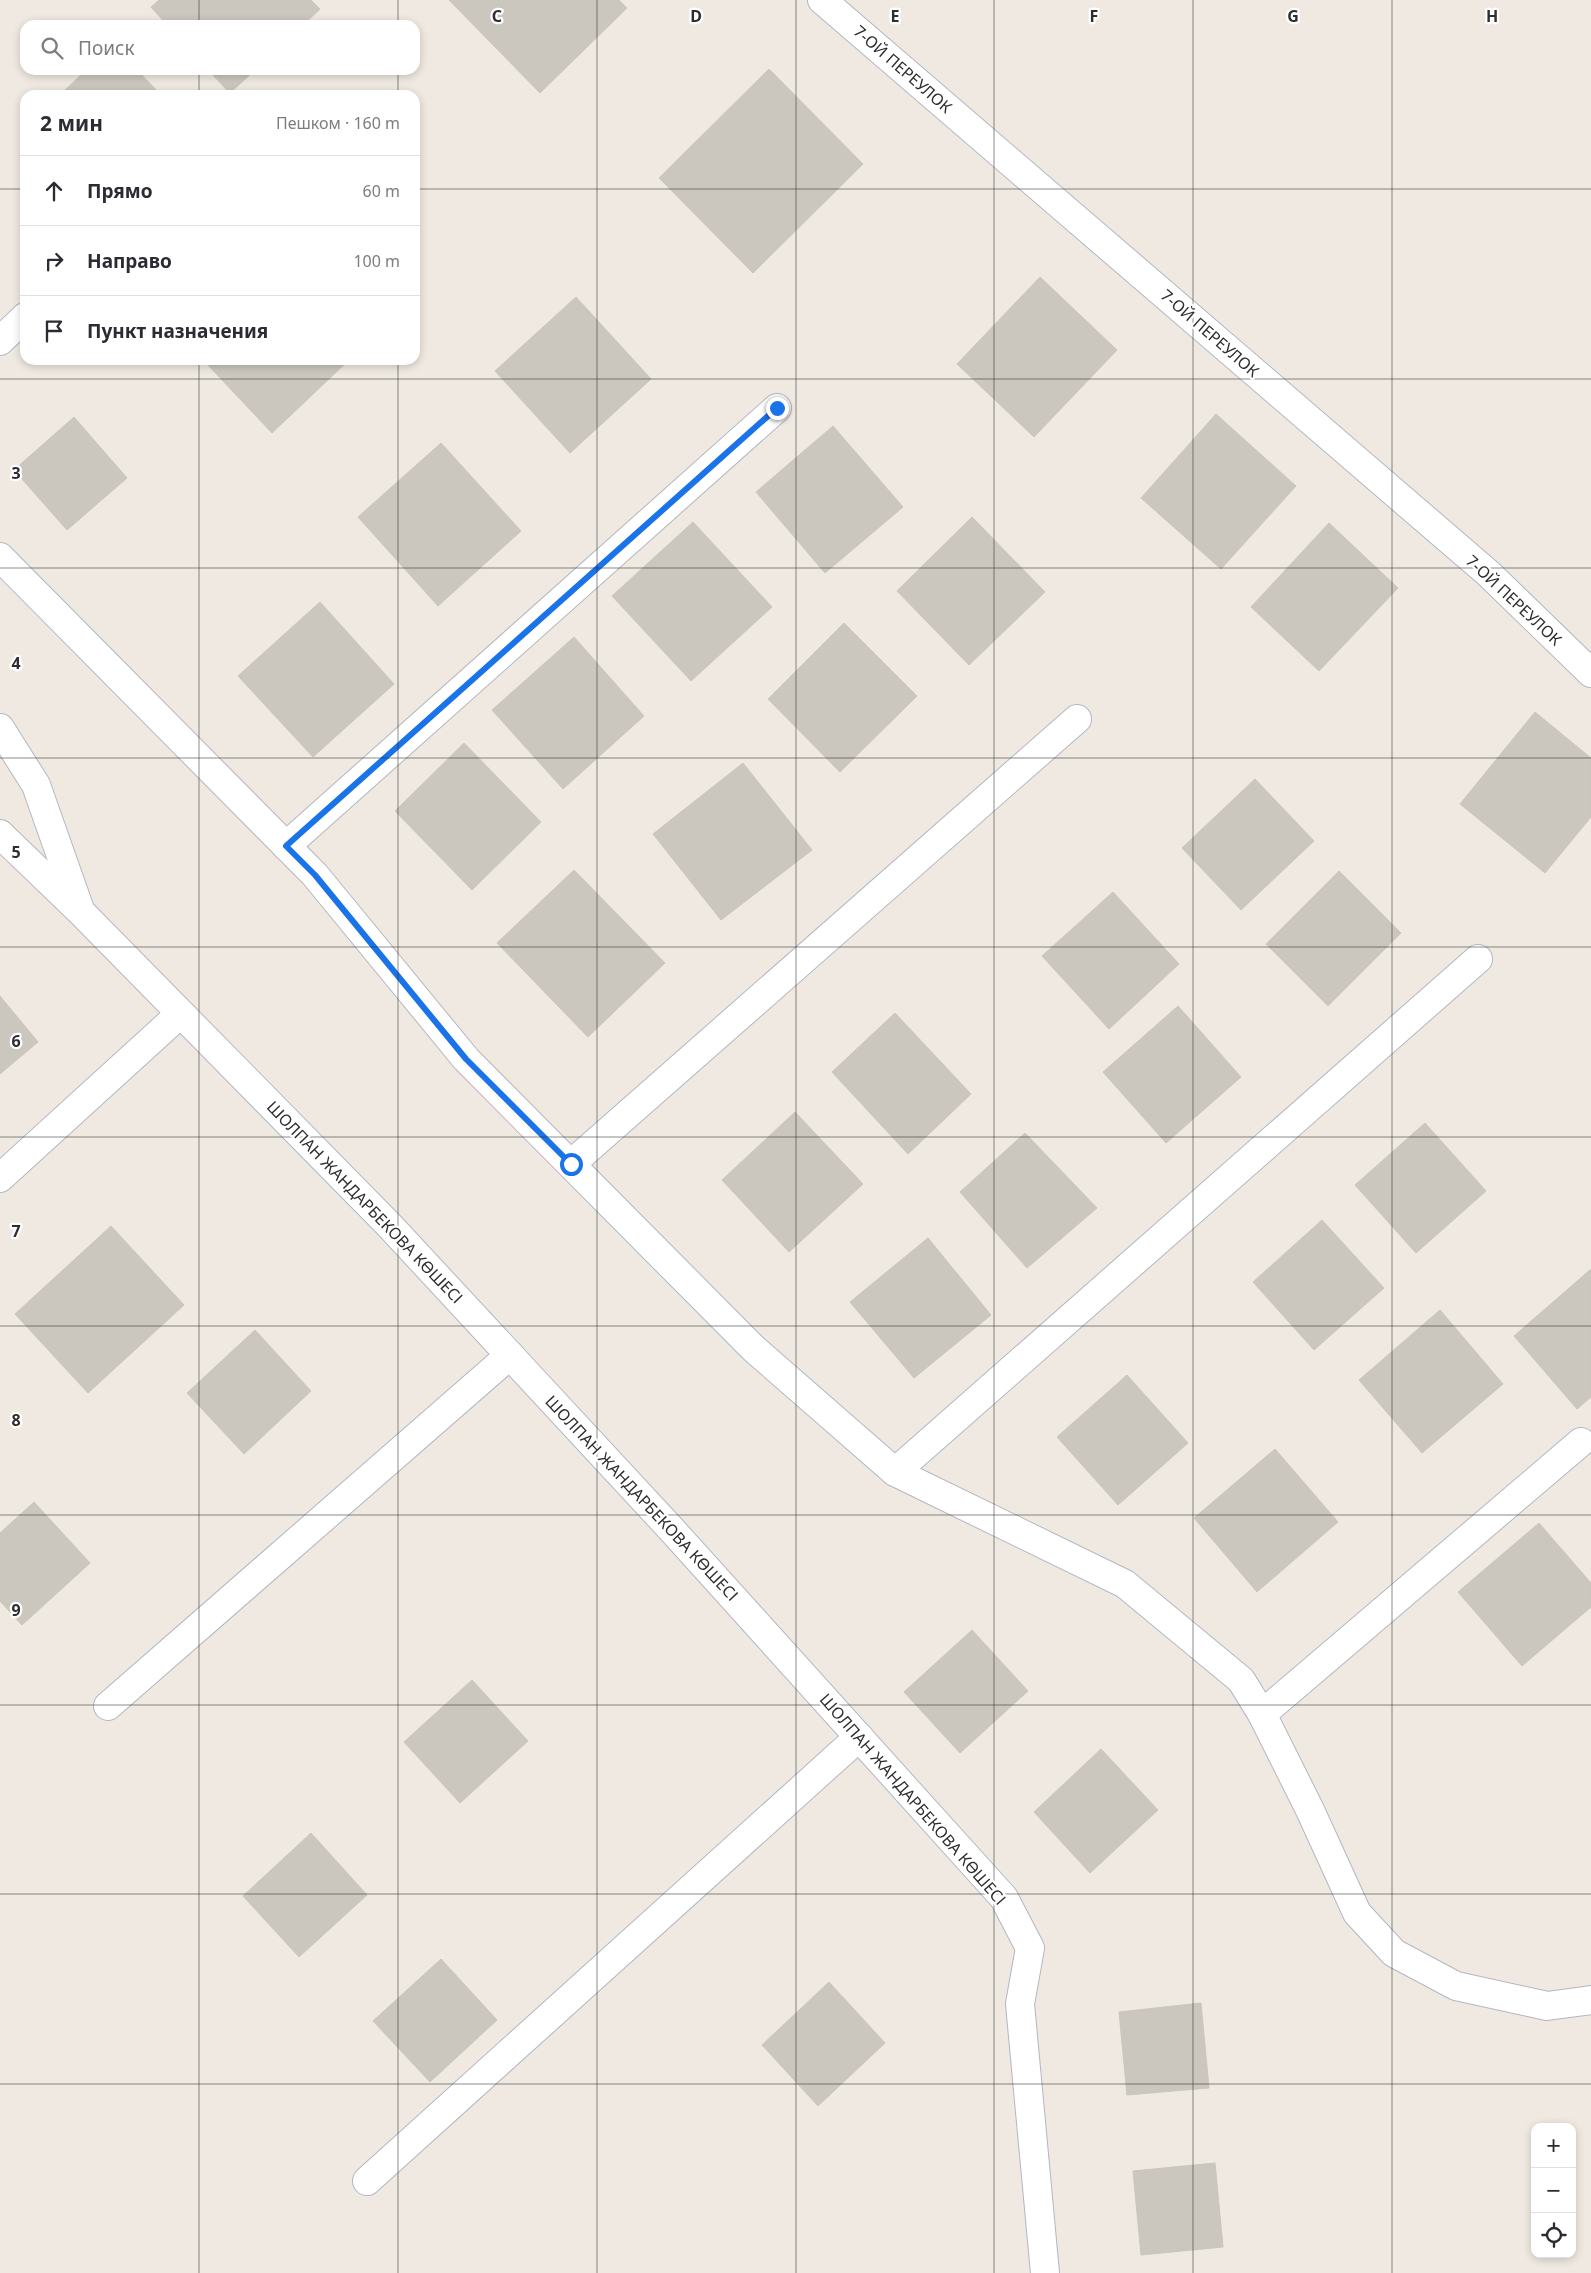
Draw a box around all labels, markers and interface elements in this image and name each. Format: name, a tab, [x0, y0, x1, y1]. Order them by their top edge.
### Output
text: C	[492, 5, 502, 27]
text: D	[690, 5, 702, 27]
text: E	[891, 5, 900, 27]
text: F	[1090, 5, 1098, 27]
text: G	[1287, 5, 1299, 27]
text: H	[1486, 5, 1498, 27]
search box	[20, 20, 420, 75]
street label: 7-ОЙ ПЕРЕУЛОК	[849, 20, 957, 118]
icon: search	[38, 34, 66, 62]
text: Поиск	[78, 35, 134, 61]
text: 2 мин	[40, 109, 103, 137]
text: Пешком · 160 m	[276, 112, 400, 134]
icon: ahead	[40, 177, 68, 205]
text: Прямо	[87, 178, 153, 204]
text: 60 m	[363, 180, 400, 202]
icon: right	[40, 247, 68, 275]
text: Направо	[87, 248, 172, 274]
text: 100 m	[353, 250, 400, 272]
street label: 7-ОЙ ПЕРЕУЛОК	[1156, 284, 1264, 382]
icon: arrive	[40, 317, 68, 345]
text: Пункт назначения	[87, 318, 268, 344]
route end	[766, 397, 789, 420]
text: 3	[11, 462, 21, 484]
street label: 7-ОЙ ПЕРЕУЛОК	[1461, 550, 1567, 650]
text: 4	[11, 652, 21, 674]
text: 5	[11, 841, 21, 863]
text: 6	[11, 1030, 21, 1052]
street label: ШОЛПАН ЖАНДАРБЕКОВА КӨШЕСІ	[262, 1096, 468, 1308]
route start	[560, 1153, 583, 1176]
text: 7	[11, 1220, 21, 1242]
street label: ШОЛПАН ЖАНДАРБЕКОВА КӨШЕСІ	[541, 1390, 743, 1606]
text: 8	[11, 1409, 21, 1431]
text: 9	[11, 1599, 21, 1621]
street label: ШОЛПАН ЖАНДАРБЕКОВА КӨШЕСІ	[815, 1689, 1011, 1909]
map controls	[1531, 2123, 1576, 2258]
button: +	[1531, 2123, 1576, 2168]
button: −	[1531, 2168, 1576, 2213]
button: locate	[1531, 2213, 1576, 2258]

